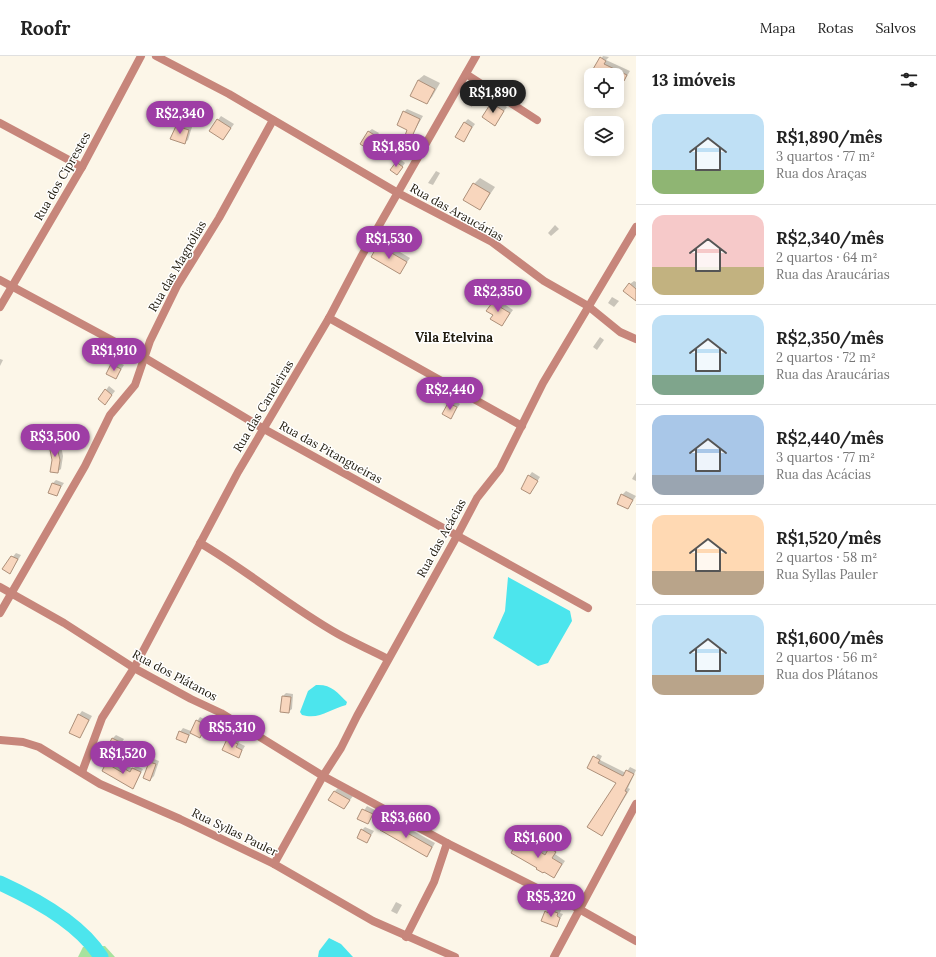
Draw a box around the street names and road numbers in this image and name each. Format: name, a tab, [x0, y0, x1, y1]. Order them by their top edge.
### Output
street label: Rua dos Ciprestes	[31, 129, 94, 223]
street label: Rua das Araucárias	[407, 180, 507, 244]
street label: Rua das Magnólias	[145, 217, 209, 314]
street label: Rua das Caneleiras	[230, 357, 297, 455]
street label: Rua das Pitangueiras	[277, 417, 386, 487]
street label: Rua das Acácias	[413, 496, 469, 580]
street label: Rua dos Plátanos	[130, 646, 221, 704]
street label: Rua Syllas Pauler	[189, 805, 281, 860]

